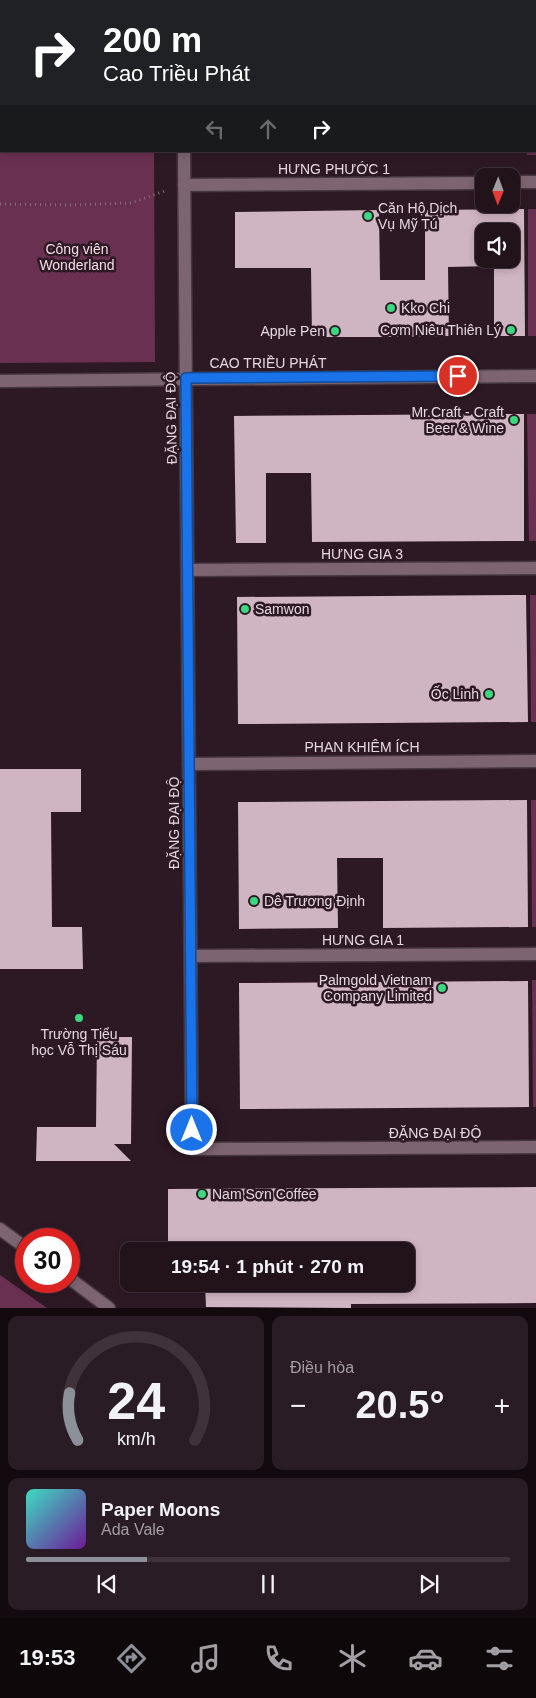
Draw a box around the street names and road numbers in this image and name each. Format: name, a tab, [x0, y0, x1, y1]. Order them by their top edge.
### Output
street label: HƯNG PHƯỚC 1	[278, 161, 390, 177]
street label: CAO TRIỀU PHÁT	[209, 355, 327, 371]
street label: ĐẶNG ĐẠI ĐỘ	[162, 371, 180, 464]
street label: HƯNG GIA 3	[321, 546, 403, 562]
street label: PHAN KHIÊM ÍCH	[304, 739, 420, 755]
street label: ĐẶNG ĐẠI ĐỘ	[166, 777, 182, 869]
street label: HƯNG GIA 1	[322, 932, 404, 948]
street label: ĐẶNG ĐẠI ĐỘ	[389, 1125, 481, 1141]

